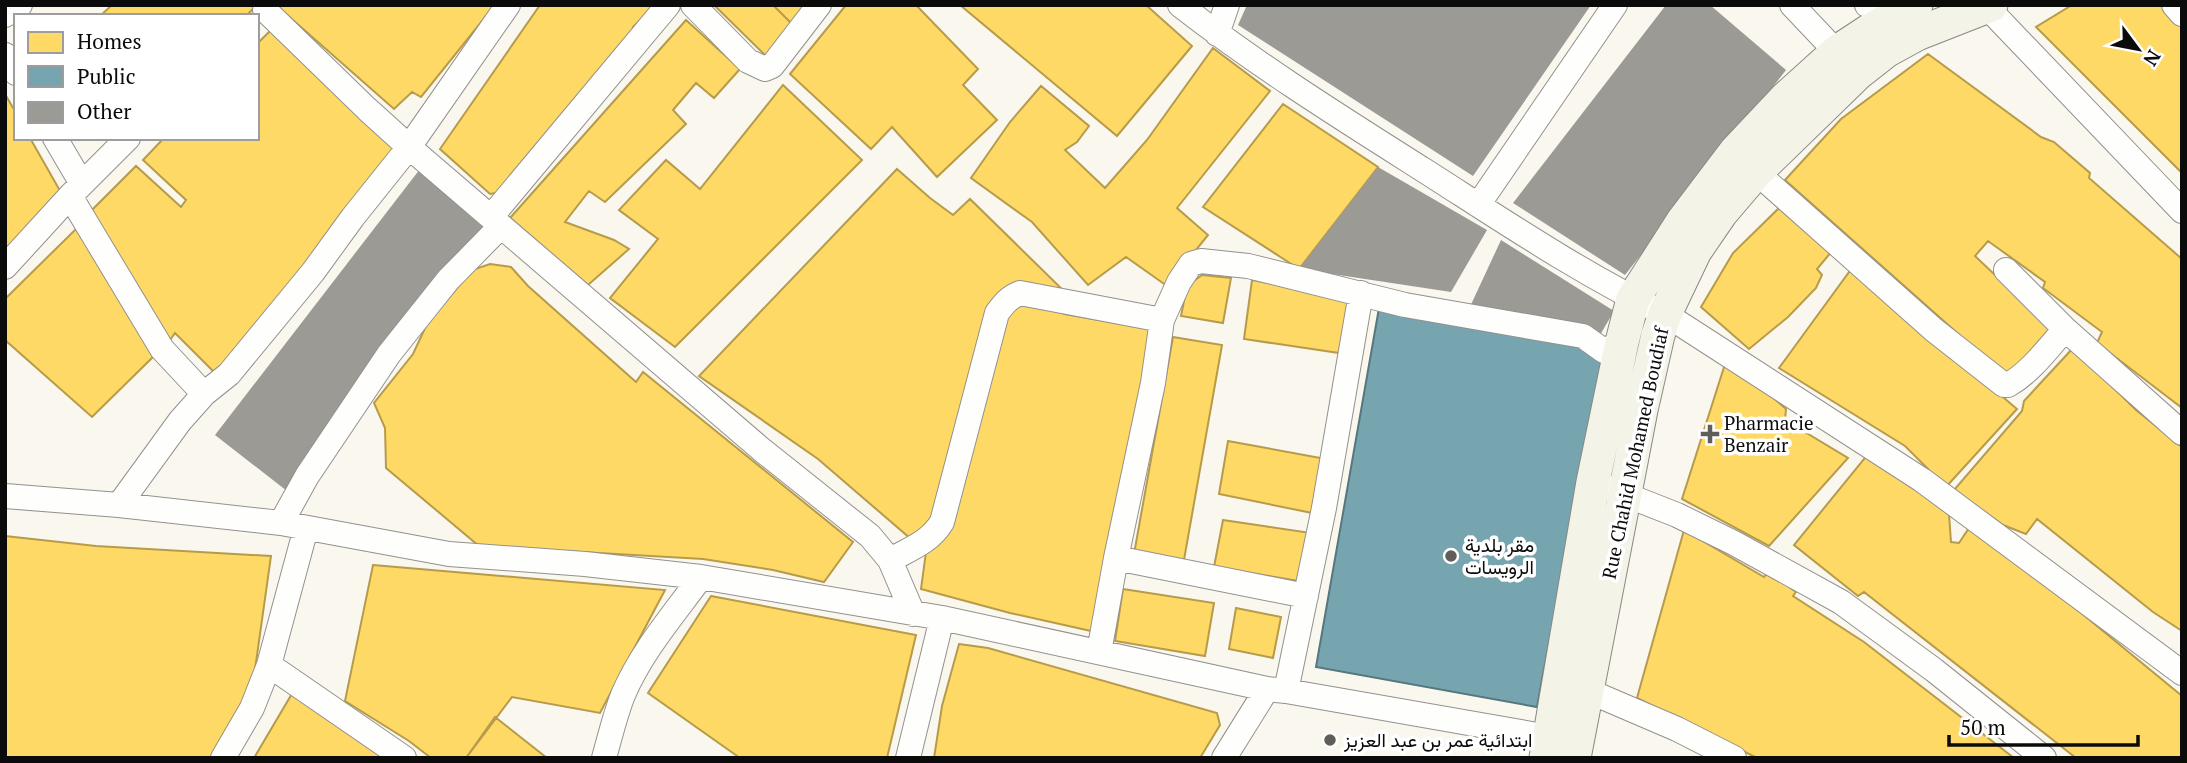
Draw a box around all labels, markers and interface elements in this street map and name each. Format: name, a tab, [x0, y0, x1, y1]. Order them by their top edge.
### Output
legend	[14, 14, 259, 140]
north arrow	[2103, 14, 2173, 84]
text: Homes	[77, 27, 142, 55]
text: N	[2138, 46, 2167, 72]
text: Public	[77, 62, 135, 90]
text: Other	[77, 97, 131, 125]
street label: Rue Chahid Mohamed Boudiaf	[1596, 323, 1674, 581]
place label: Pharmacie Benzair	[1724, 410, 1814, 457]
marker: Pharmacie Benzair	[1702, 426, 1718, 442]
place label: مقر بلدية الرويسات	[1465, 532, 1534, 579]
marker: مقر بلدية الرويسات	[1443, 548, 1459, 564]
scale bar	[1949, 704, 2138, 748]
text: 50 m	[1960, 713, 2006, 741]
place label: ابتدائية عمر بن عبد العزيز	[1343, 727, 1532, 752]
marker: ابتدائية عمر بن عبد العزيز	[1322, 732, 1338, 748]

